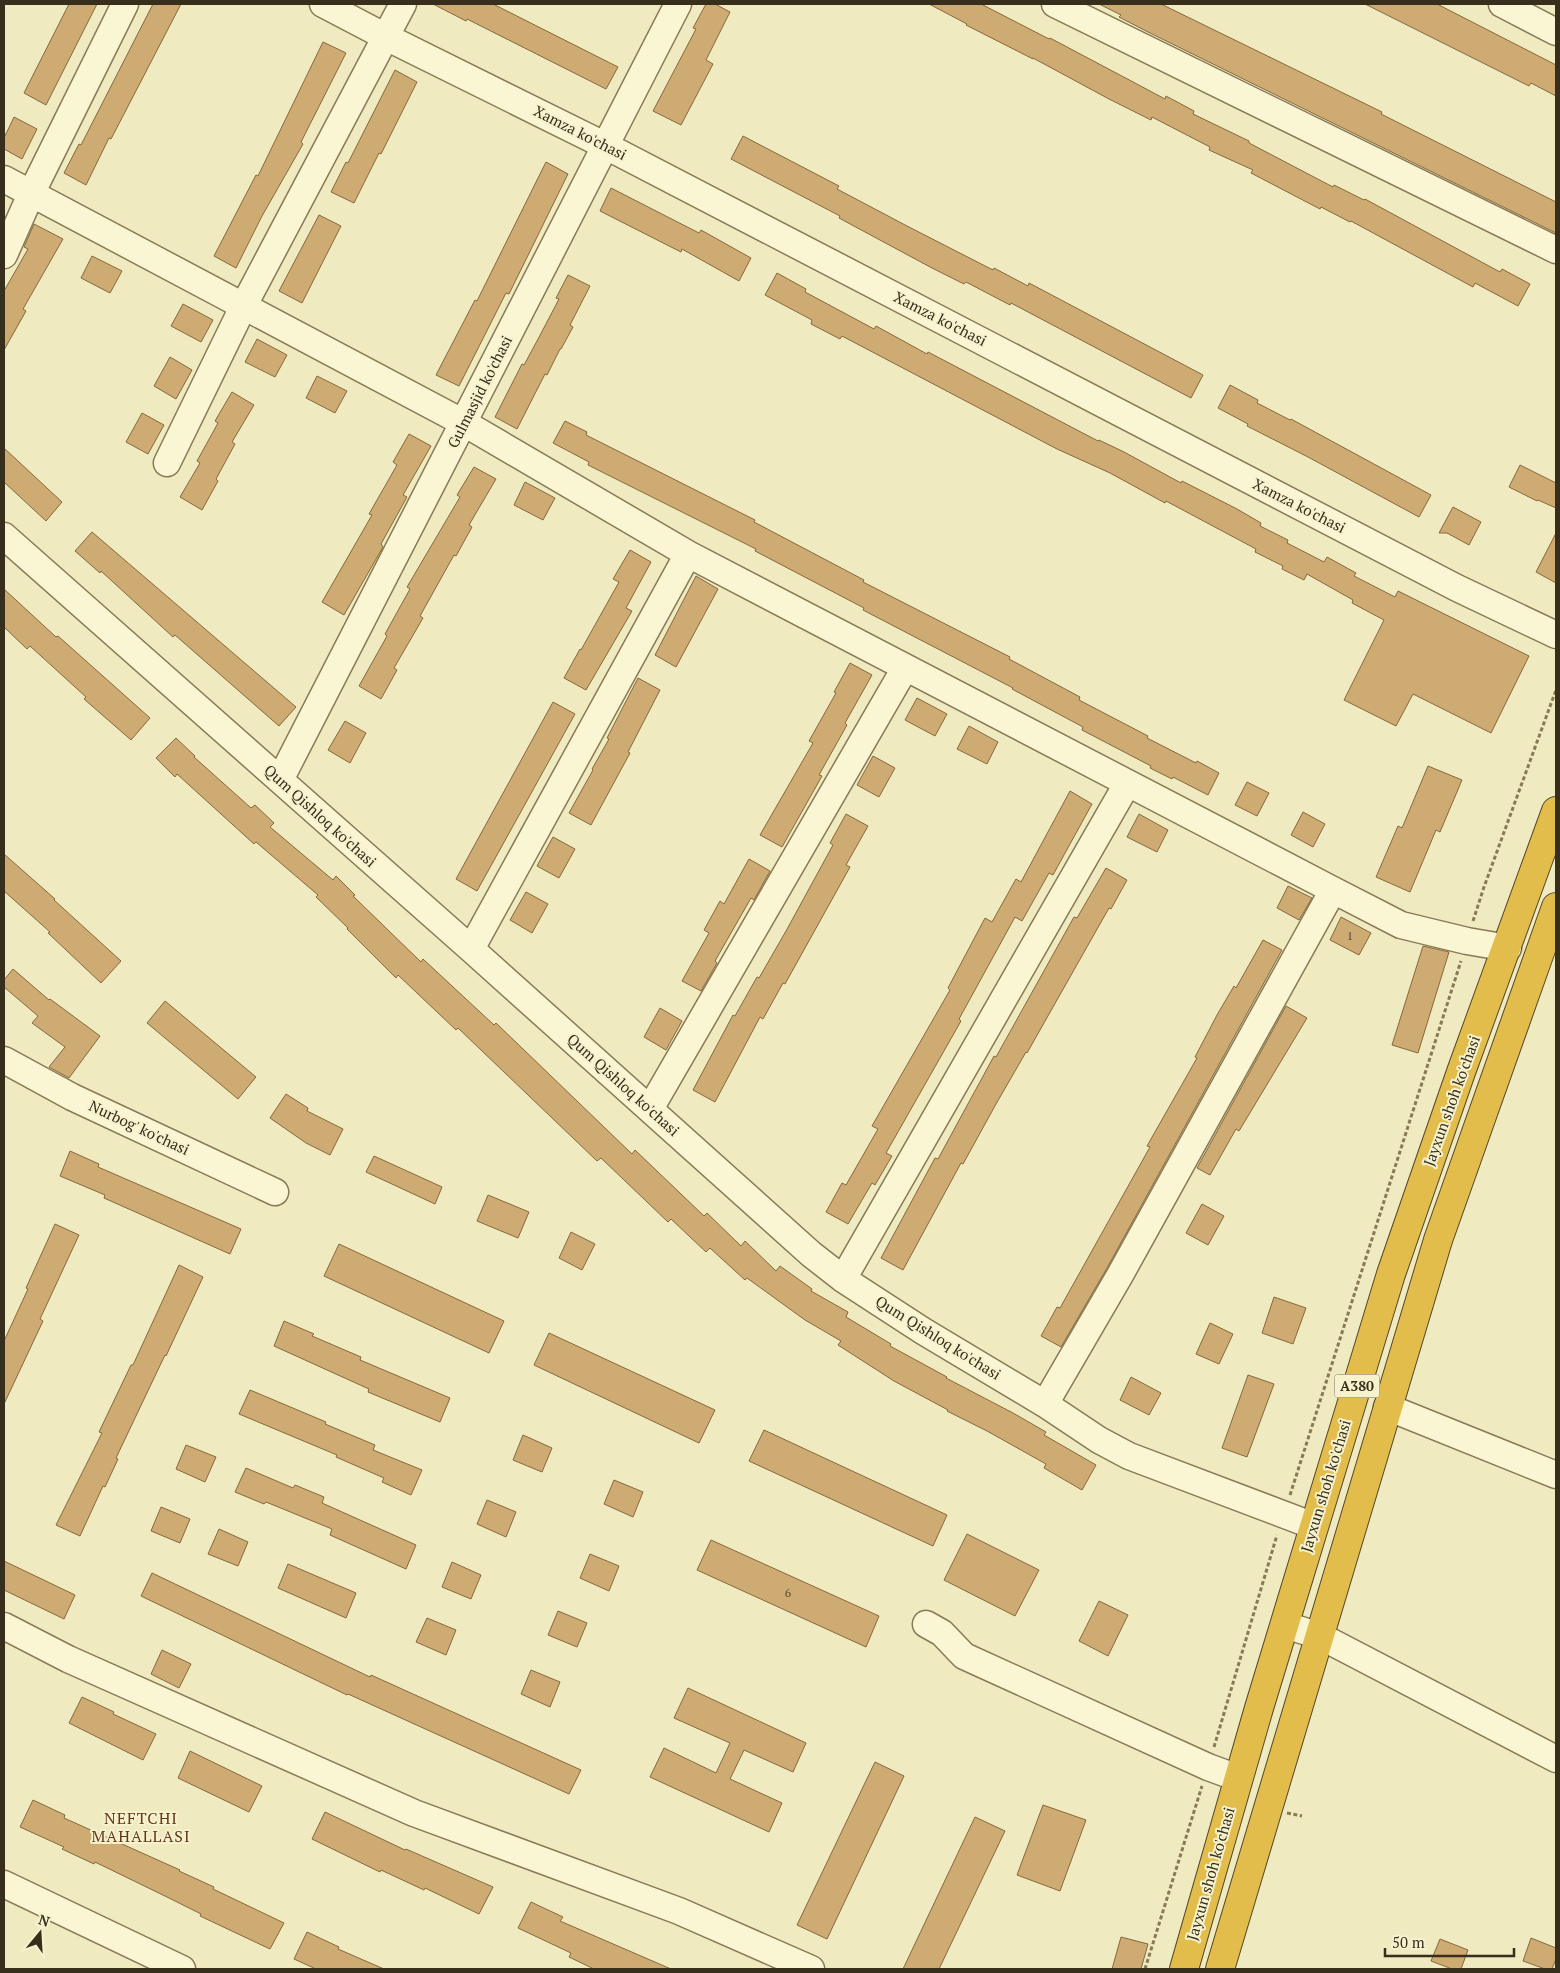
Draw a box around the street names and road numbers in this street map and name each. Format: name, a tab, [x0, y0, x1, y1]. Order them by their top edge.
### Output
street label: Xamza ko'chasi	[531, 100, 630, 164]
street label: Xamza ko'chasi	[891, 286, 990, 350]
street label: Gulmasjid ko'chasi	[442, 332, 516, 451]
street label: Xamza ko'chasi	[1250, 473, 1349, 537]
street label: Qum Qishloq ko'chasi	[260, 760, 381, 871]
street label: Qum Qishloq ko'chasi	[563, 1029, 684, 1140]
street label: Jayxun shoh ko'chasi	[1418, 1033, 1484, 1169]
street label: Nurbog' ko'chasi	[86, 1095, 193, 1159]
street label: Qum Qishloq ko'chasi	[872, 1290, 1005, 1384]
road number: A380	[1334, 1374, 1380, 1398]
street label: Jayxun shoh ko'chasi	[1295, 1417, 1355, 1554]
street label: Jayxun shoh ko'chasi	[1181, 1805, 1239, 1943]

